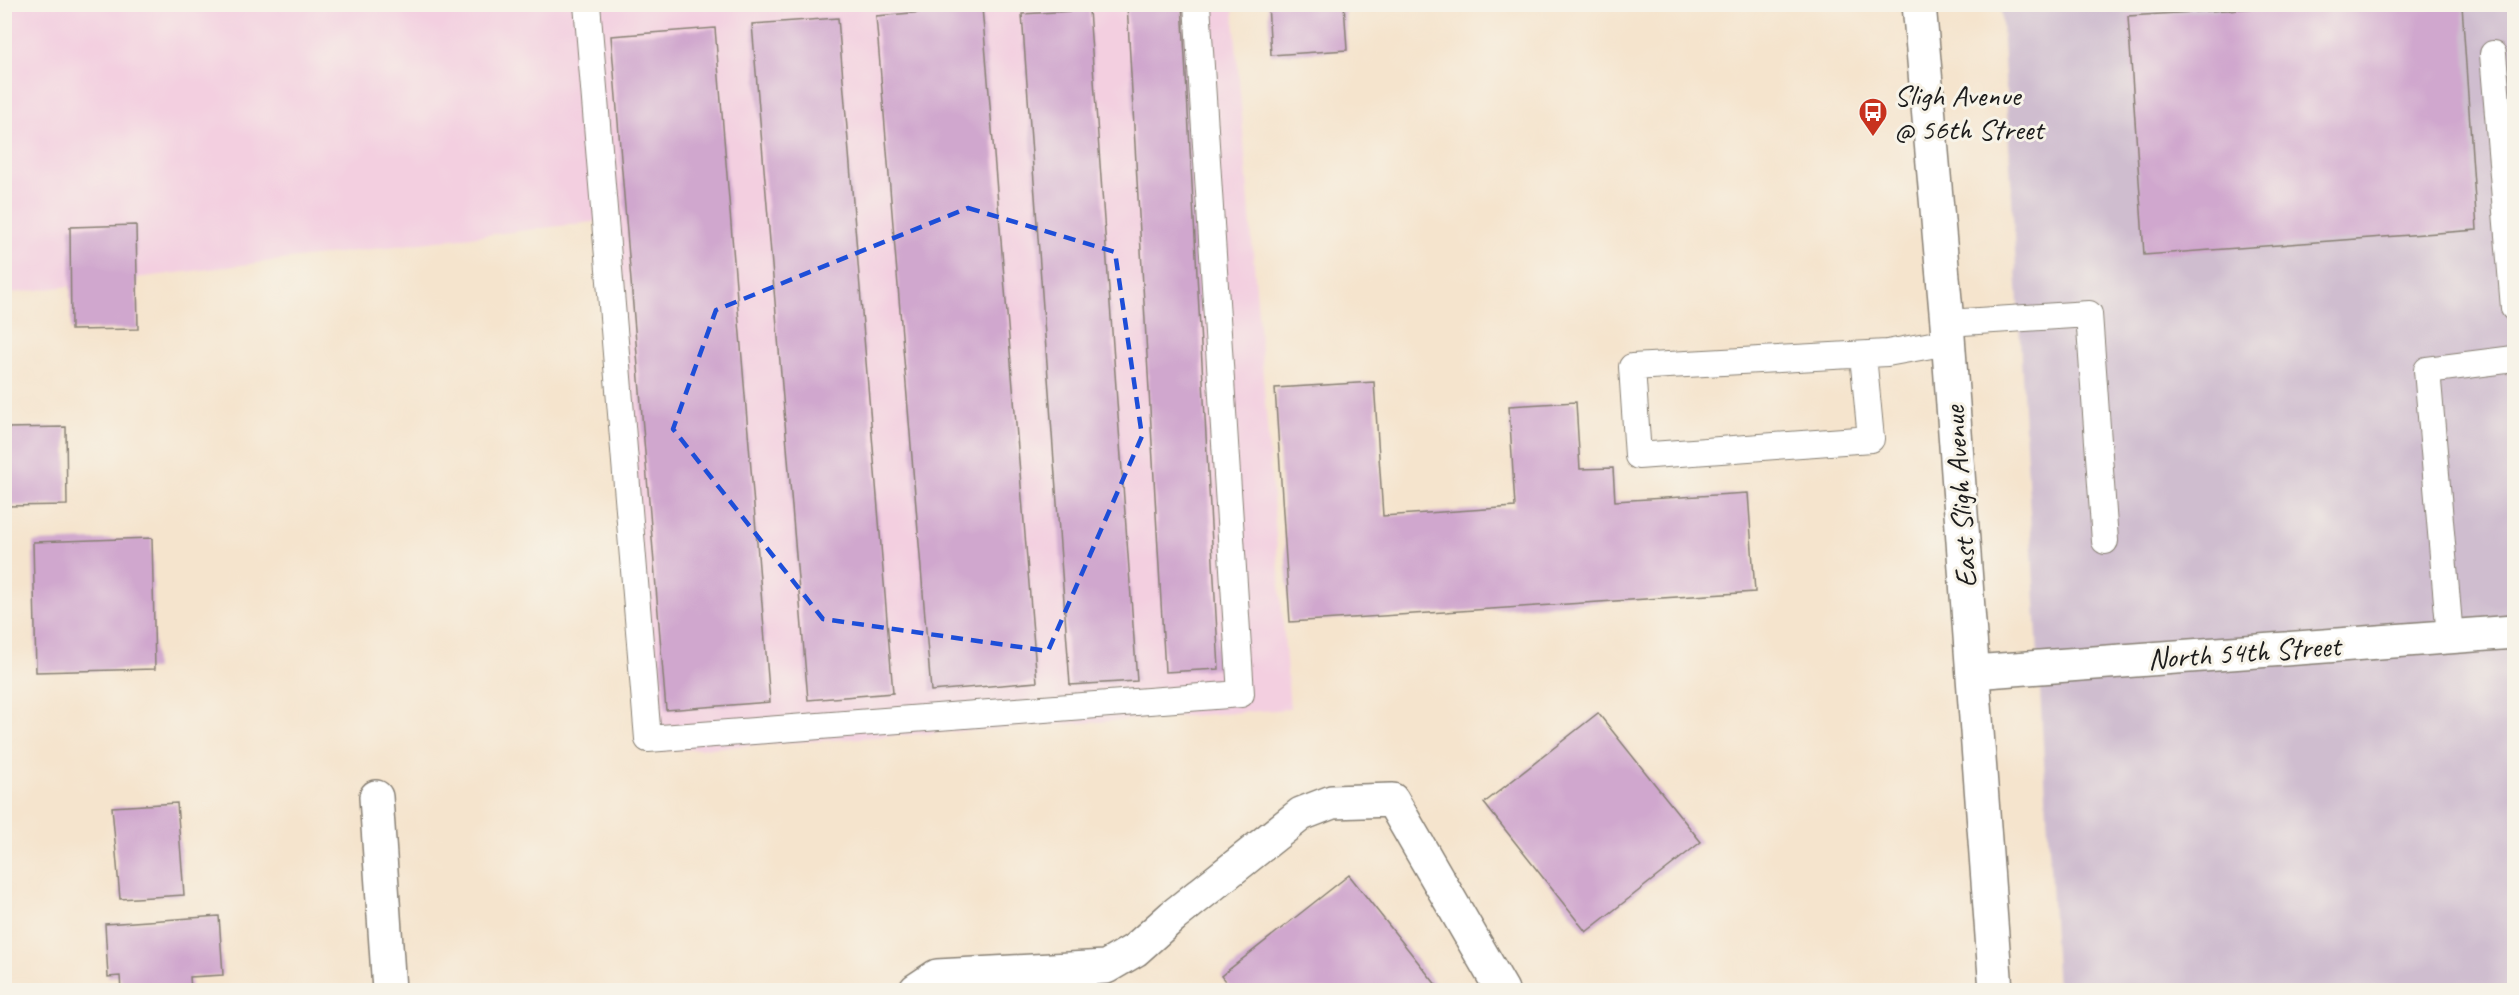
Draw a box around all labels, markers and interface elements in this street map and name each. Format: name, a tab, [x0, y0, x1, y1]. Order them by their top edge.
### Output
place label: Sligh Avenue @ 56th Street	[1894, 76, 2046, 148]
bus stop icon: Sligh Avenue @ 56th Street	[1857, 96, 1889, 138]
street label: East Sligh Avenue	[1935, 403, 1985, 589]
street label: North 54th Street	[2147, 626, 2345, 678]

